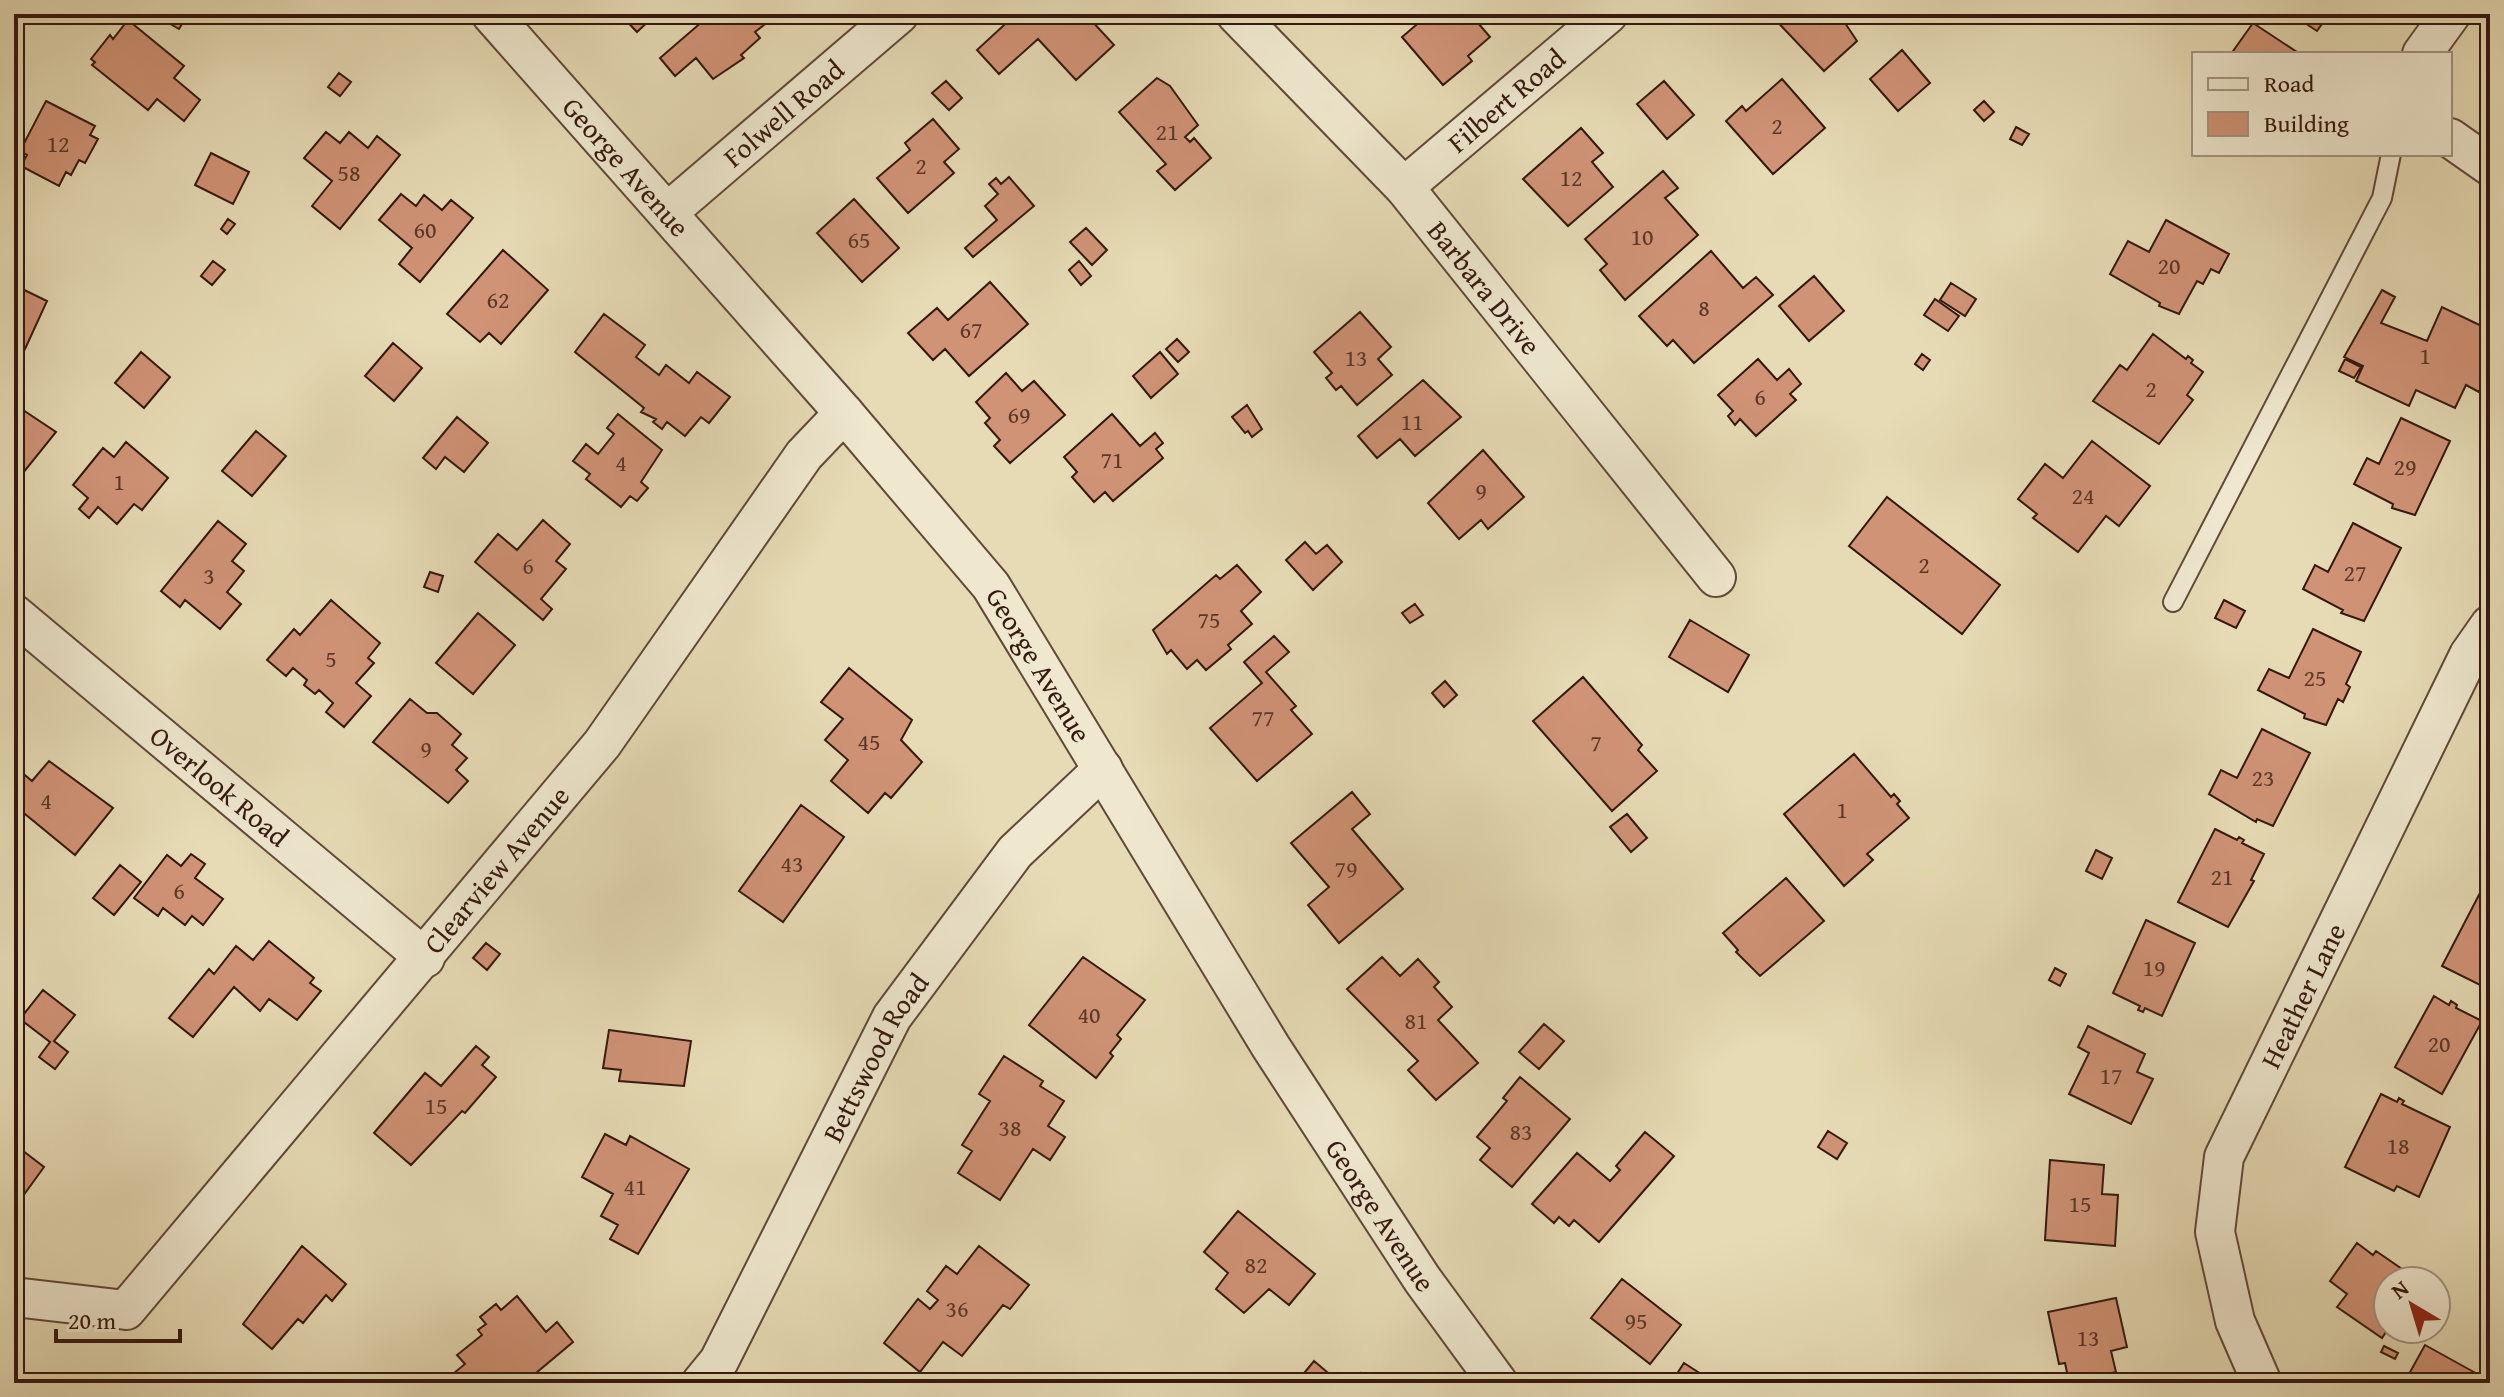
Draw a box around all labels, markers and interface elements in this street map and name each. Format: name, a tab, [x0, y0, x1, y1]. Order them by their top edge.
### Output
street label: Filbert Road	[1438, 38, 1574, 162]
street label: Folwell Road	[714, 49, 853, 176]
legend	[2192, 52, 2452, 156]
text: Road	[2264, 66, 2314, 101]
street label: George Avenue	[553, 87, 700, 246]
text: Building	[2264, 106, 2349, 141]
house number: 2	[1771, 108, 1783, 143]
house number: 21	[1155, 114, 1179, 149]
house number: 12	[46, 126, 70, 161]
house number: 2	[915, 148, 927, 183]
house number: 58	[337, 155, 361, 190]
house number: 12	[1559, 160, 1583, 195]
street label: Barbara Drive	[1418, 211, 1551, 363]
house number: 60	[413, 212, 437, 247]
house number: 10	[1630, 219, 1654, 254]
house number: 65	[847, 222, 871, 257]
house number: 20	[2157, 248, 2181, 283]
house number: 62	[486, 282, 510, 317]
house number: 8	[1698, 290, 1710, 325]
house number: 67	[959, 312, 983, 347]
house number: 1	[2419, 338, 2431, 373]
house number: 13	[1344, 340, 1368, 375]
house number: 2	[2145, 371, 2157, 406]
house number: 6	[1754, 379, 1766, 414]
house number: 69	[1007, 397, 1031, 432]
house number: 11	[1400, 404, 1424, 439]
house number: 71	[1100, 442, 1124, 477]
house number: 4	[615, 445, 627, 480]
house number: 29	[2393, 449, 2417, 484]
house number: 1	[113, 464, 125, 499]
house number: 9	[1475, 473, 1487, 508]
house number: 24	[2071, 478, 2095, 513]
house number: 2	[1918, 547, 1930, 582]
house number: 6	[522, 548, 534, 583]
house number: 27	[2343, 555, 2367, 590]
house number: 3	[203, 558, 215, 593]
street label: George Avenue	[976, 579, 1102, 750]
house number: 75	[1197, 602, 1221, 637]
house number: 5	[325, 641, 337, 676]
house number: 25	[2303, 660, 2327, 695]
house number: 77	[1251, 700, 1275, 735]
street label: Overlook Road	[141, 715, 298, 856]
house number: 45	[857, 724, 881, 759]
house number: 7	[1590, 725, 1602, 760]
house number: 9	[420, 731, 432, 766]
house number: 23	[2251, 760, 2275, 795]
street label: Clearview Avenue	[413, 777, 579, 962]
house number: 4	[40, 783, 52, 818]
house number: 1	[1836, 792, 1848, 827]
house number: 43	[780, 846, 804, 881]
house number: 79	[1334, 851, 1358, 886]
house number: 21	[2210, 859, 2234, 894]
house number: 6	[173, 873, 185, 908]
street label: Heather Lane	[2249, 916, 2355, 1075]
house number: 19	[2142, 950, 2166, 985]
street label: Bettswood Road	[812, 964, 938, 1149]
house number: 40	[1077, 997, 1101, 1032]
house number: 81	[1404, 1003, 1428, 1038]
house number: 20	[2427, 1026, 2451, 1061]
house number: 17	[2099, 1058, 2123, 1093]
house number: 15	[424, 1088, 448, 1123]
house number: 38	[998, 1110, 1022, 1145]
house number: 83	[1509, 1114, 1533, 1149]
house number: 18	[2386, 1128, 2410, 1163]
street label: George Avenue	[1316, 1131, 1446, 1300]
house number: 41	[623, 1169, 647, 1204]
house number: 15	[2068, 1186, 2092, 1221]
house number: 82	[1244, 1247, 1268, 1282]
north arrow	[2372, 1265, 2452, 1345]
text: N	[2384, 1272, 2416, 1306]
house number: 36	[945, 1291, 969, 1326]
scale bar	[56, 1293, 180, 1343]
text: 20 m	[68, 1303, 116, 1338]
house number: 95	[1624, 1303, 1648, 1338]
house number: 13	[2076, 1320, 2100, 1355]

